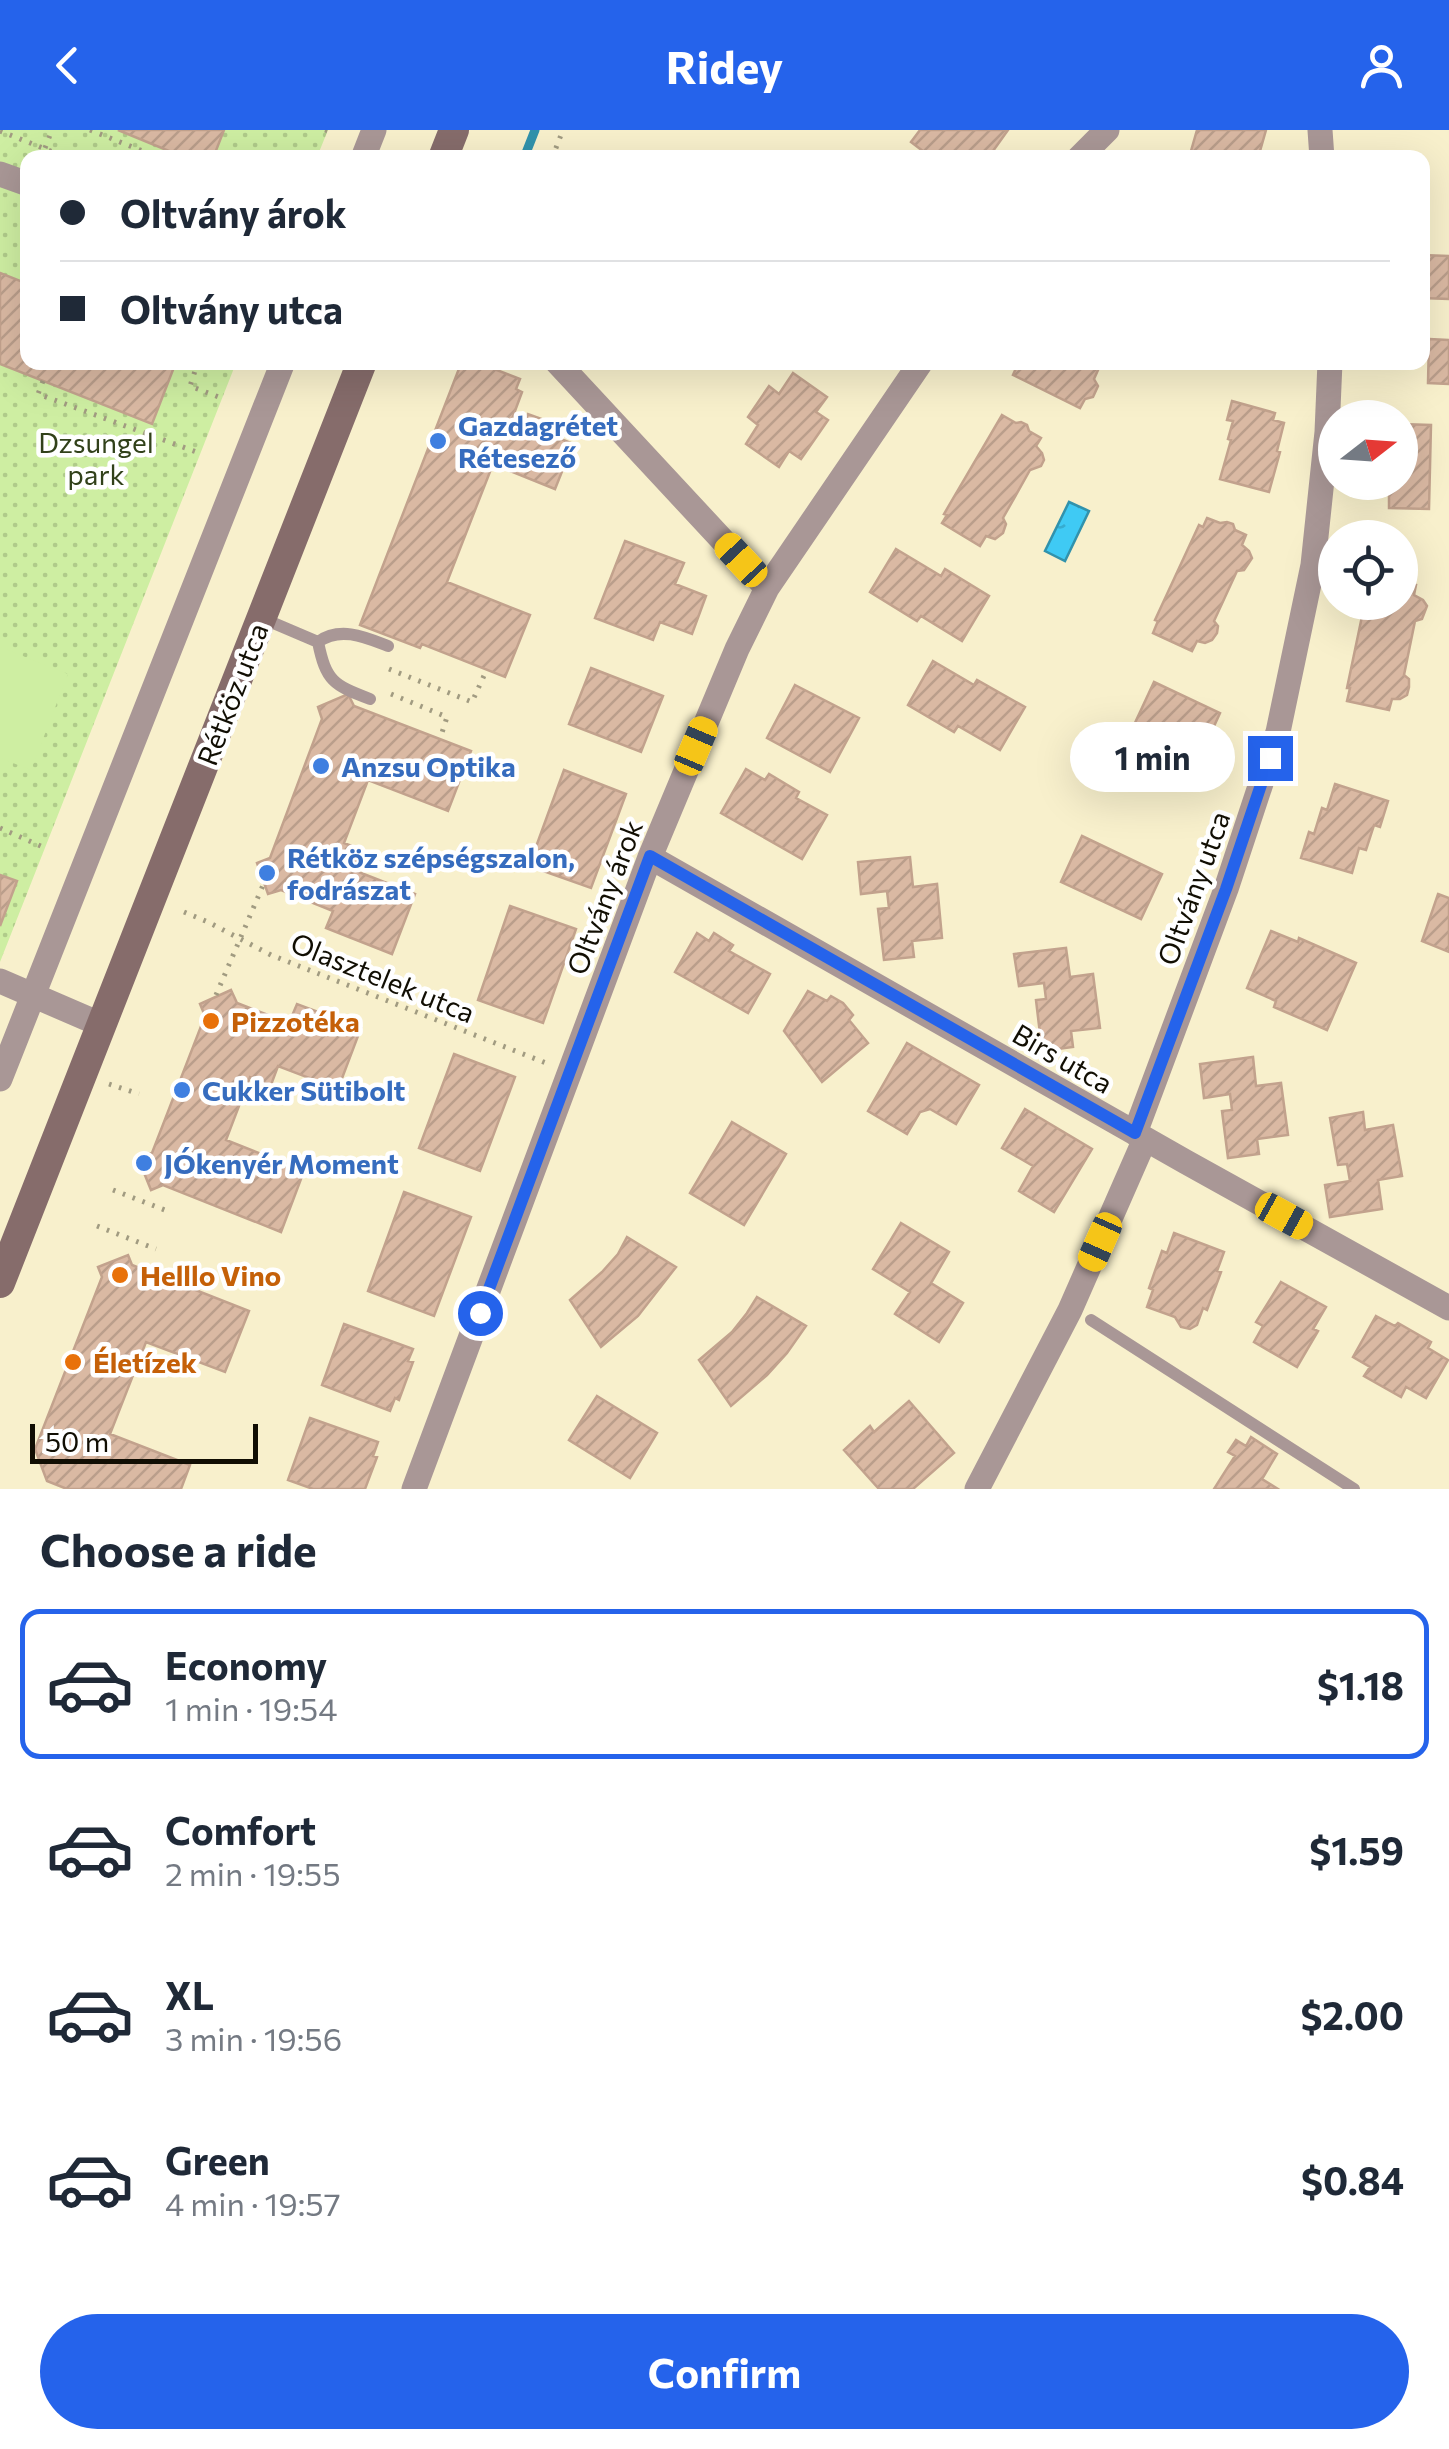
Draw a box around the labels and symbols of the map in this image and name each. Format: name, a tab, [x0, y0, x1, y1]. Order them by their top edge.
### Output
north arrow	[1318, 400, 1418, 500]
place label: Gazdagrétet Rétesező	[458, 408, 618, 474]
park label: Dzsungel park	[38, 425, 154, 491]
marker: Gazdagrétet Rétesező	[427, 430, 449, 452]
car	[710, 528, 772, 592]
street label: Rétköz utca	[189, 618, 275, 770]
car	[670, 713, 722, 779]
callout: 1 min	[1070, 723, 1235, 793]
route end	[1248, 736, 1293, 781]
place label: Anzsu Optika	[341, 749, 516, 783]
marker: Anzsu Optika	[310, 755, 332, 777]
street label: Oltvány utca	[1149, 807, 1237, 969]
street label: Oltvány árok	[559, 815, 649, 979]
place label: Rétköz szépségszalon, fodrászat	[287, 840, 575, 906]
marker: Rétköz szépségszalon, fodrászat	[256, 862, 278, 884]
street label: Olasztelek utca	[286, 925, 480, 1029]
place label: Pizzotéka	[231, 1004, 360, 1038]
marker: Pizzotéka	[200, 1010, 222, 1032]
street label: Birs utca	[1007, 1016, 1119, 1100]
place label: Cukker Sütibolt	[202, 1073, 406, 1107]
marker: Cukker Sütibolt	[171, 1079, 193, 1101]
place label: JÓkenyér Moment	[164, 1146, 399, 1180]
marker: JÓkenyér Moment	[133, 1152, 155, 1174]
car	[1250, 1188, 1318, 1244]
car	[1074, 1208, 1126, 1276]
place label: Helllo Vino	[140, 1258, 281, 1292]
marker: Helllo Vino	[109, 1264, 131, 1286]
route start	[458, 1291, 503, 1336]
place label: Életízek	[93, 1345, 197, 1379]
marker: Életízek	[62, 1351, 84, 1373]
scale bar	[30, 1419, 258, 1464]

